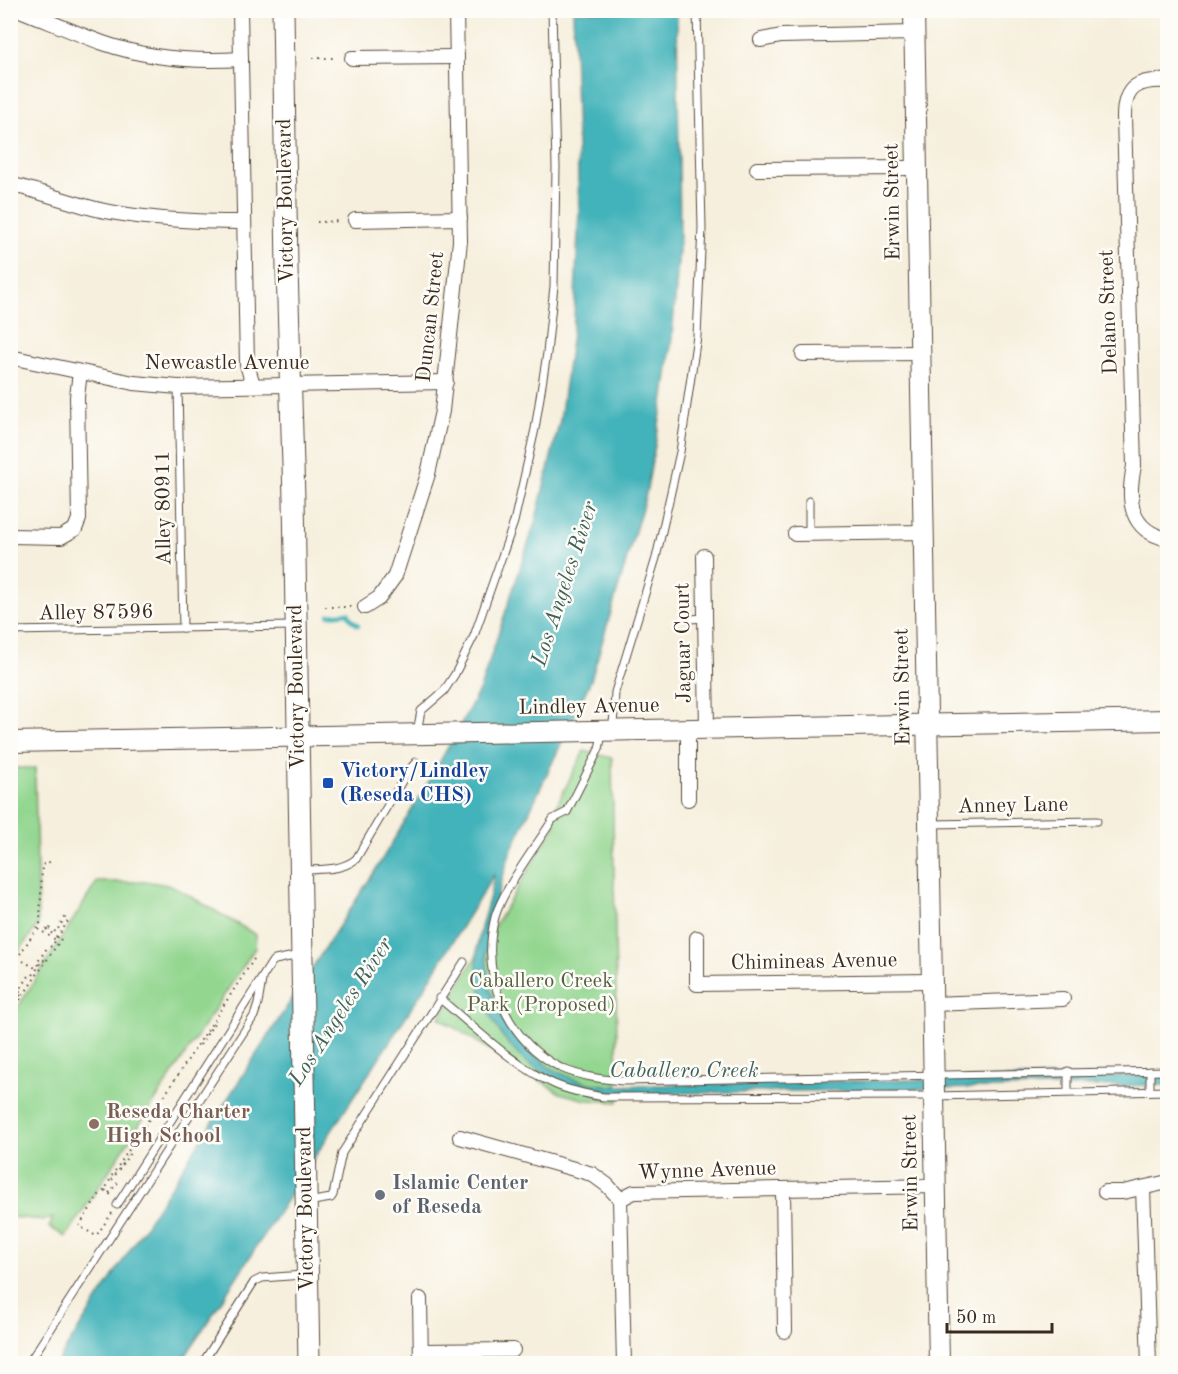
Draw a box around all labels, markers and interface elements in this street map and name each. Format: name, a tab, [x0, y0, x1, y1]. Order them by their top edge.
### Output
street label: Victory Boulevard	[274, 118, 298, 284]
street label: Erwin Street	[881, 143, 905, 261]
street label: Delano Street	[1096, 249, 1122, 375]
street label: Duncan Street	[414, 251, 448, 383]
street label: Newcastle Avenue	[144, 353, 310, 374]
street label: Alley 80911	[152, 450, 176, 566]
water label: Los Angeles River	[528, 499, 602, 670]
street label: Jaguar Court	[672, 582, 696, 704]
street label: Alley 87596	[38, 601, 154, 625]
street label: Victory Boulevard	[285, 604, 309, 770]
street label: Erwin Street	[891, 628, 915, 746]
street label: Lindley Avenue	[518, 695, 660, 719]
place label: Victory/Lindley (Reseda CHS)	[340, 761, 489, 806]
marker: Victory/Lindley (Reseda CHS)	[321, 776, 335, 790]
street label: Anney Lane	[957, 795, 1069, 817]
water label: Los Angeles River	[285, 934, 397, 1091]
street label: Chimineas Avenue	[731, 950, 897, 974]
park label: Caballero Creek Park (Proposed)	[466, 971, 616, 1016]
water label: Caballero Creek	[609, 1060, 759, 1082]
place label: Reseda Charter High School	[106, 1102, 250, 1147]
street label: Erwin Street	[899, 1114, 923, 1232]
marker: Reseda Charter High School	[87, 1117, 101, 1131]
street label: Victory Boulevard	[294, 1126, 318, 1292]
street label: Wynne Avenue	[637, 1158, 777, 1184]
place label: Islamic Center of Reseda	[392, 1173, 528, 1218]
marker: Islamic Center of Reseda	[373, 1188, 387, 1202]
scale bar	[947, 1296, 1052, 1334]
text: 50 m	[956, 1309, 996, 1327]

